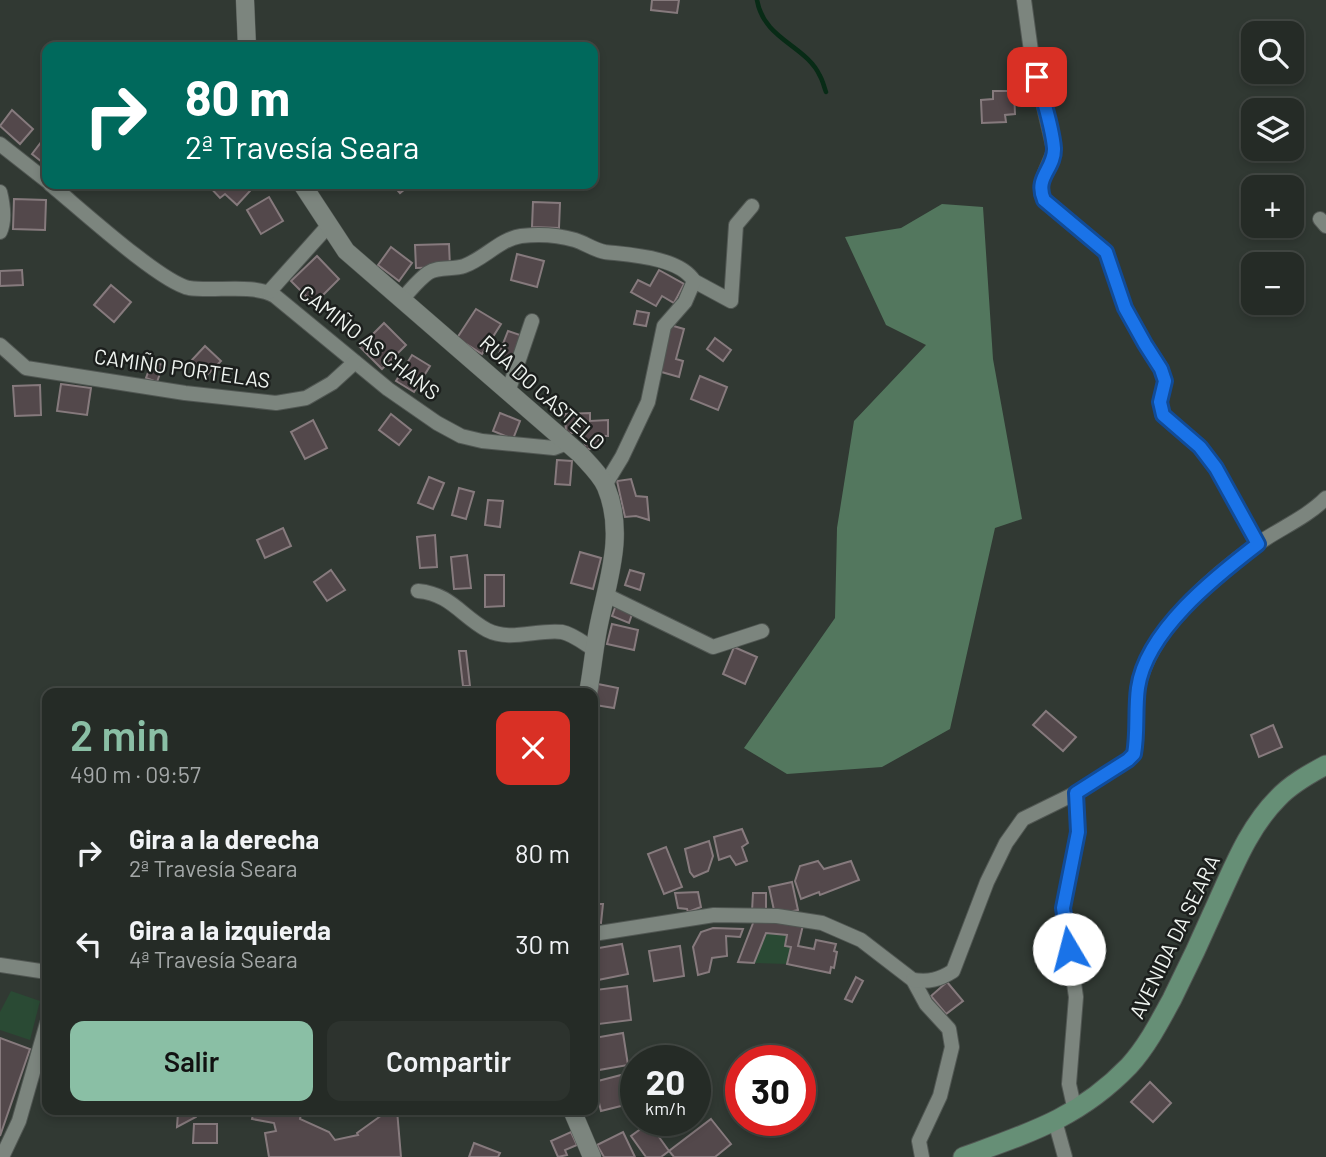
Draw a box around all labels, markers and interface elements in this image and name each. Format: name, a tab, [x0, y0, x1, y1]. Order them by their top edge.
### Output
map controls	[1241, 21, 1304, 315]
button: search	[1241, 21, 1304, 84]
pin	[1007, 47, 1067, 107]
icon: arrive	[1018, 58, 1056, 96]
text: 80 m	[185, 67, 290, 126]
icon: right	[70, 70, 161, 161]
button: layers	[1241, 98, 1304, 161]
text: 2ª Travesía Seara	[185, 127, 419, 165]
button: +	[1241, 175, 1304, 238]
button: −	[1241, 252, 1304, 315]
street label: CAMIÑO AS CHANS	[295, 279, 445, 405]
street label: RÚA DO CASTELO	[475, 329, 611, 455]
street label: CAMIÑO PORTELAS	[93, 343, 272, 392]
text: 2 min	[70, 709, 170, 759]
button: close	[496, 711, 570, 785]
text: 490 m · 09:57	[70, 760, 201, 788]
text: Gira a la derecha	[129, 823, 319, 854]
icon: right	[70, 834, 108, 872]
text: 80 m	[515, 837, 570, 868]
street label: AVENIDA DA SEARA	[1123, 850, 1224, 1022]
text: 2ª Travesía Seara	[129, 854, 297, 882]
position arrow	[1032, 912, 1106, 986]
text: Gira a la izquierda	[129, 914, 331, 945]
icon: left	[70, 925, 108, 963]
text: 30 m	[515, 928, 570, 959]
text: 4ª Travesía Seara	[129, 945, 298, 973]
button: Salir	[70, 1021, 313, 1101]
button: Compartir	[327, 1021, 570, 1101]
speed limit sign: 30	[725, 1045, 816, 1136]
text: 20	[646, 1060, 685, 1102]
text: km/h	[645, 1097, 686, 1119]

